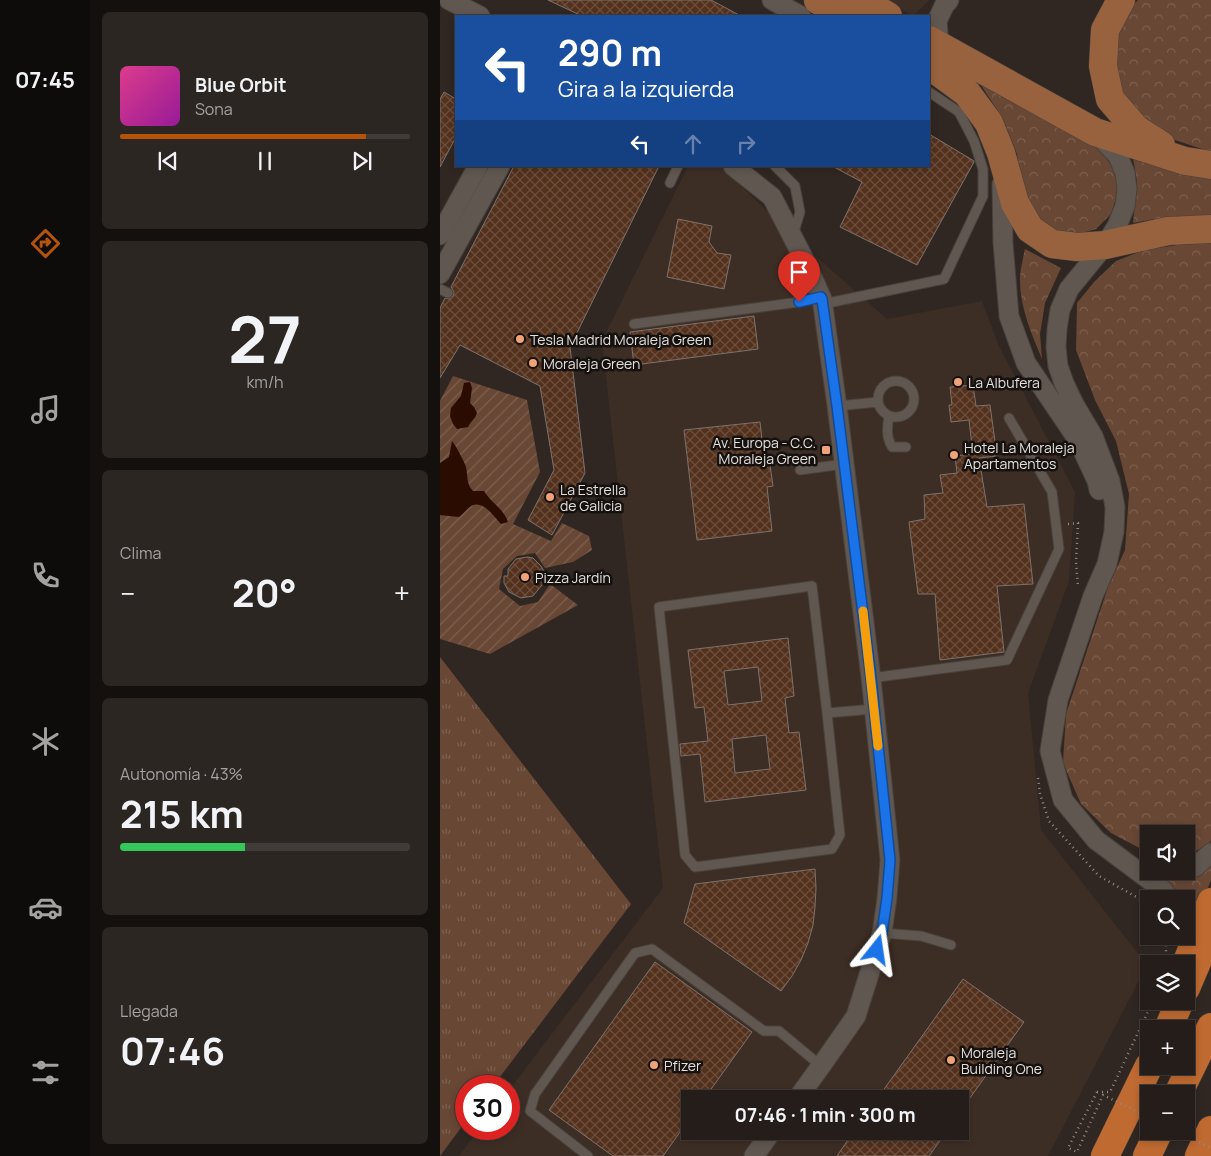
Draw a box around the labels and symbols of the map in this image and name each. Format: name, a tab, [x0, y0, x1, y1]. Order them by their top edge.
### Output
pin	[778, 251, 820, 302]
place label: Tesla Madrid Moraleja Green	[530, 330, 711, 349]
marker: Tesla Madrid Moraleja Green	[514, 333, 526, 345]
place label: Moraleja Green	[543, 354, 640, 373]
marker: Moraleja Green	[527, 357, 539, 369]
place label: La Albufera	[968, 373, 1040, 392]
marker: La Albufera	[952, 376, 964, 388]
place label: Av. Europa - C.C. Moraleja Green	[713, 433, 816, 468]
place label: Hotel La Moraleja Apartamentos	[964, 438, 1075, 473]
marker: Av. Europa - C.C. Moraleja Green	[820, 444, 832, 456]
marker: Hotel La Moraleja Apartamentos	[948, 449, 960, 461]
place label: La Estrella de Galicia	[560, 480, 626, 515]
marker: La Estrella de Galicia	[544, 491, 556, 503]
place label: Pizza Jardín	[535, 568, 611, 587]
marker: Pizza Jardín	[519, 571, 531, 583]
position arrow	[850, 923, 902, 975]
place label: Moraleja Building One	[961, 1043, 1042, 1078]
marker: Moraleja Building One	[945, 1054, 957, 1066]
place label: Pfizer	[664, 1056, 701, 1075]
marker: Pfizer	[648, 1059, 660, 1071]
speed limit sign: 30	[455, 1075, 520, 1140]

